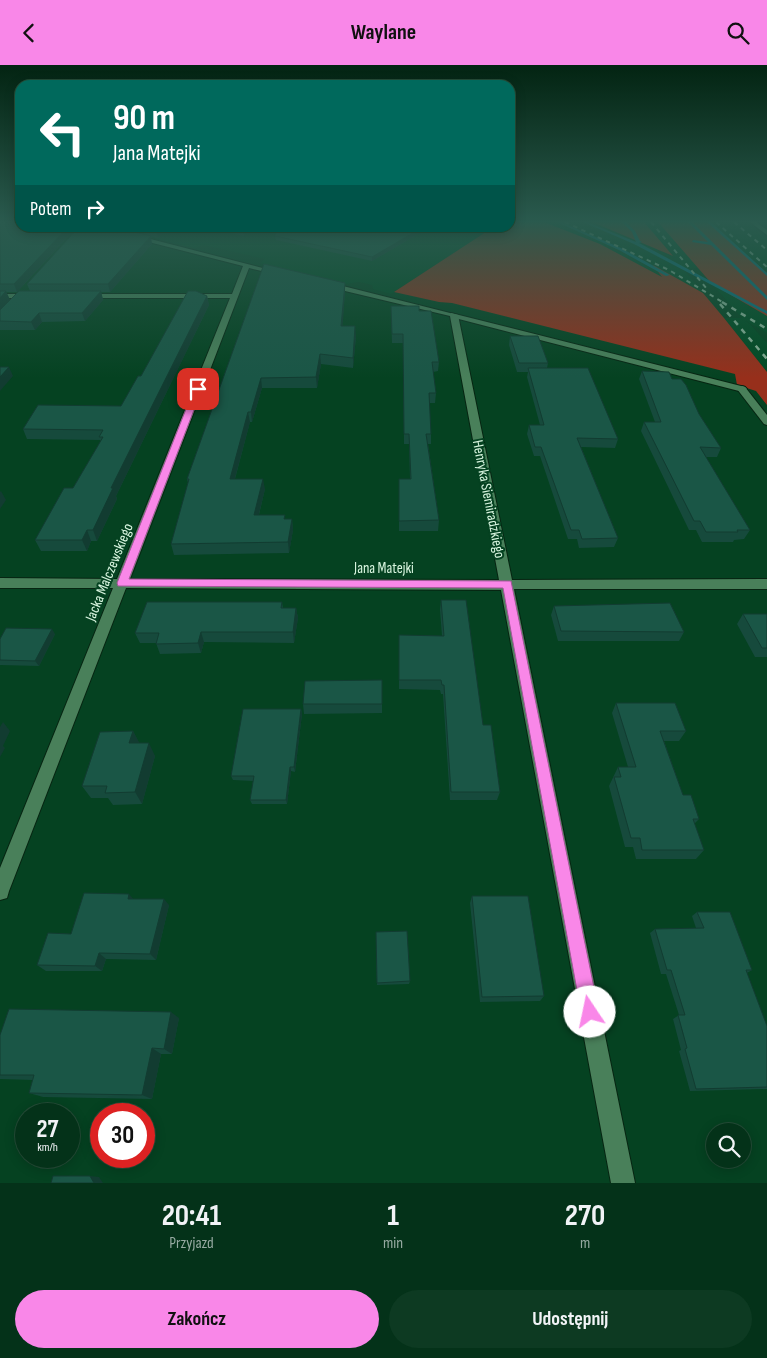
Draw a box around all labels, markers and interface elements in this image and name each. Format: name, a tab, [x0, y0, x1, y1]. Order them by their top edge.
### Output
icon: back	[15, 19, 43, 47]
text: Waylane	[351, 19, 416, 46]
icon: search	[724, 19, 752, 47]
text: 90 m	[113, 97, 175, 140]
icon: left	[30, 100, 95, 165]
text: Jana Matejki	[113, 140, 201, 167]
icon: right	[81, 195, 109, 223]
text: Potem	[30, 198, 71, 221]
pin	[177, 368, 219, 410]
icon: arrive	[184, 375, 212, 403]
street label: Henryka Siemiradzkiego	[468, 438, 509, 560]
street label: Jacka Malczewskiego	[81, 521, 138, 625]
street label: Jana Matejki	[353, 559, 414, 578]
position arrow	[563, 985, 615, 1037]
speed limit sign: 30	[90, 1103, 155, 1168]
text: 27	[37, 1114, 58, 1145]
map controls	[706, 1123, 751, 1168]
button: search	[706, 1123, 751, 1168]
text: km/h	[37, 1140, 58, 1155]
text: 20:41	[162, 1198, 221, 1234]
text: 1	[387, 1198, 399, 1234]
text: 270	[565, 1198, 605, 1234]
text: Przyjazd	[169, 1234, 214, 1253]
text: min	[383, 1234, 403, 1253]
text: m	[580, 1234, 590, 1253]
button: Zakończ	[15, 1290, 379, 1348]
button: Udostępnij	[389, 1290, 752, 1348]

